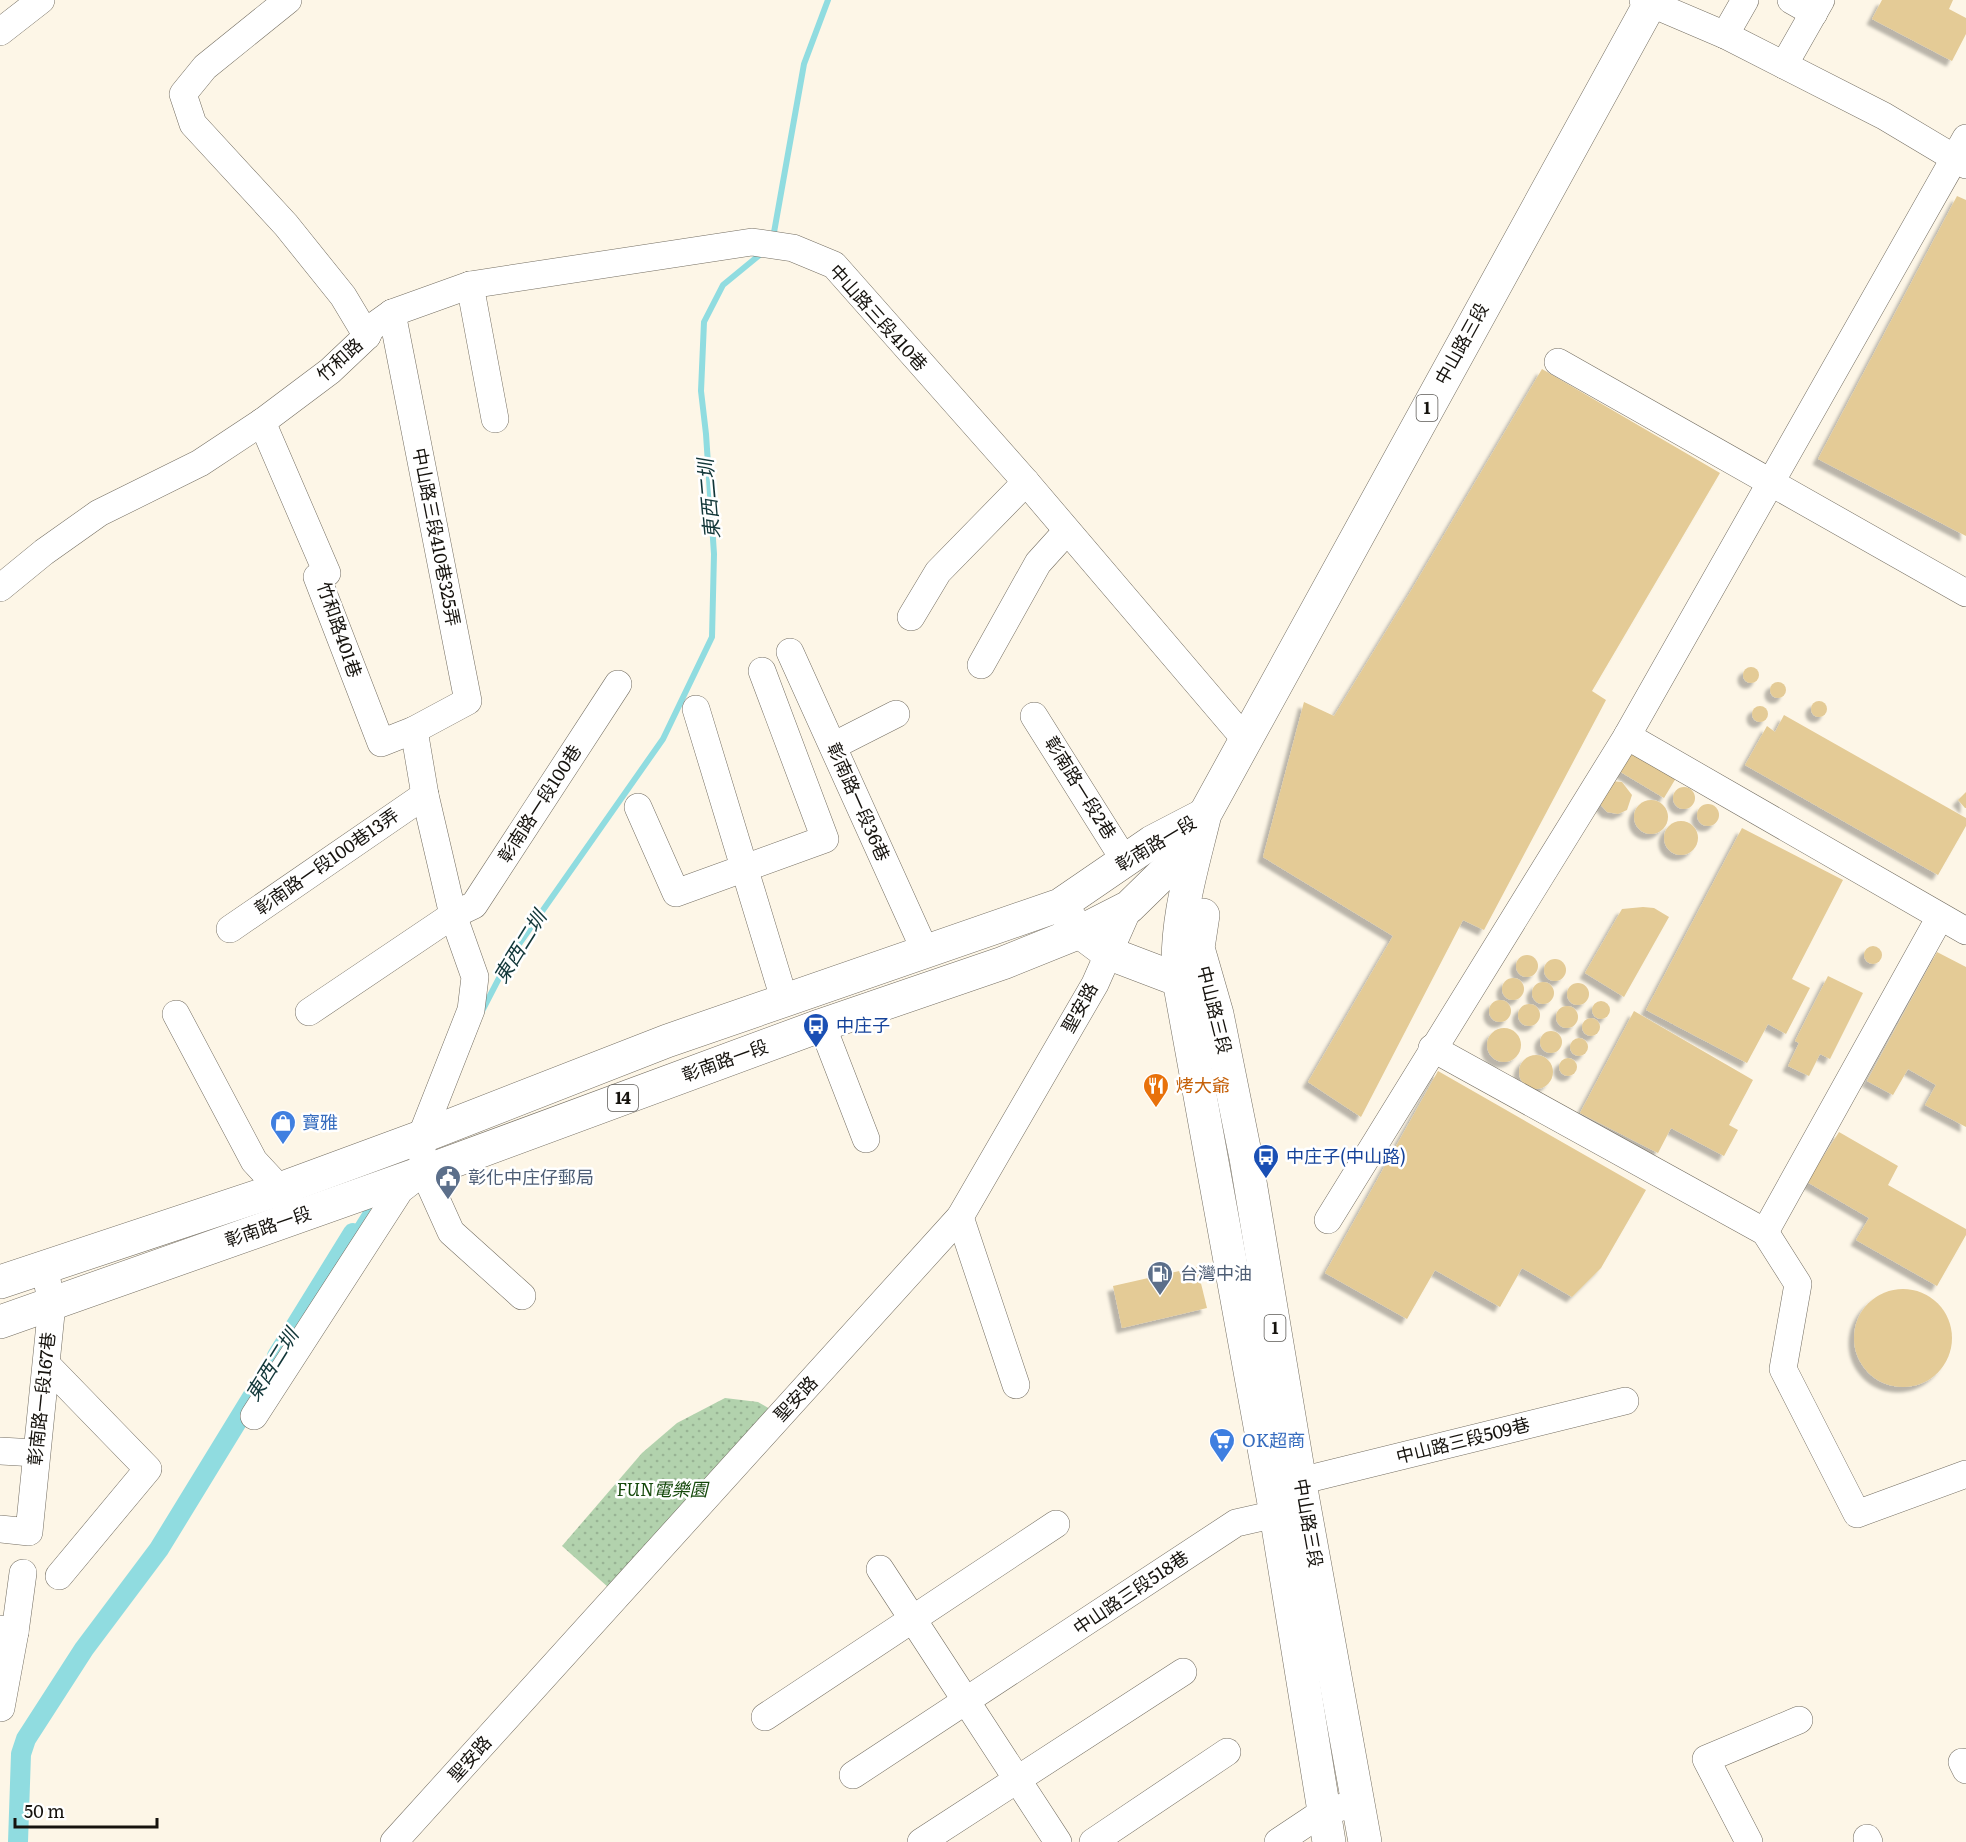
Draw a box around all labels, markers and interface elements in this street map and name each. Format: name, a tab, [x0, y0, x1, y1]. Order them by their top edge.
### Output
street label: 中山路三段410巷	[824, 258, 935, 376]
street label: 中山路三段	[1427, 297, 1494, 389]
street label: 竹和路	[310, 331, 368, 387]
road number: 1	[1416, 395, 1438, 421]
street label: 中山路三段410巷325弄	[407, 445, 468, 628]
water label: 東西二圳	[688, 455, 725, 540]
street label: 竹和路401巷	[311, 578, 369, 681]
street label: 彰南路一段2巷	[1039, 730, 1124, 844]
street label: 彰南路一段36巷	[821, 738, 898, 865]
street label: 彰南路一段100巷	[490, 739, 587, 868]
street label: 彰南路一段100巷13弄	[248, 801, 404, 921]
street label: 彰南路一段	[1110, 808, 1201, 877]
water label: 東西二圳	[484, 902, 554, 988]
street label: 中山路三段	[1191, 963, 1239, 1057]
street label: 聖安路	[1054, 977, 1104, 1037]
bus stop icon: 中庄子	[801, 1011, 831, 1049]
place label: 中庄子	[836, 1011, 890, 1038]
street label: 彰南路一段	[678, 1032, 771, 1088]
restaurant icon: 烤大爺	[1141, 1071, 1171, 1109]
place label: 烤大爺	[1176, 1071, 1230, 1098]
road number: 14	[608, 1085, 638, 1111]
shop icon: 寶雅	[268, 1108, 298, 1146]
place label: 寶雅	[302, 1108, 338, 1135]
bus stop icon: 中庄子(中山路)	[1251, 1142, 1281, 1180]
place label: 中庄子(中山路)	[1286, 1142, 1406, 1169]
public building icon: 彰化中庄仔郵局	[433, 1163, 463, 1201]
place label: 彰化中庄仔郵局	[468, 1163, 594, 1190]
street label: 彰南路一段	[221, 1198, 314, 1253]
fuel station icon: 台灣中油	[1145, 1259, 1175, 1297]
place label: 台灣中油	[1180, 1259, 1252, 1286]
road number: 1	[1264, 1315, 1286, 1341]
water label: 東西二圳	[236, 1320, 306, 1406]
street label: 彰南路一段167巷	[20, 1331, 61, 1467]
street label: 聖安路	[767, 1369, 823, 1427]
street label: 中山路三段509巷	[1393, 1410, 1532, 1469]
supermarket icon: OK超商	[1207, 1426, 1237, 1464]
place label: OK超商	[1242, 1426, 1305, 1453]
park label: FUN電樂園	[616, 1475, 710, 1502]
street label: 中山路三段	[1288, 1476, 1331, 1569]
street label: 中山路三段518巷	[1067, 1543, 1193, 1641]
street label: 聖安路	[441, 1729, 497, 1787]
scale bar	[15, 1791, 158, 1829]
text: 50 m	[24, 1797, 65, 1824]

